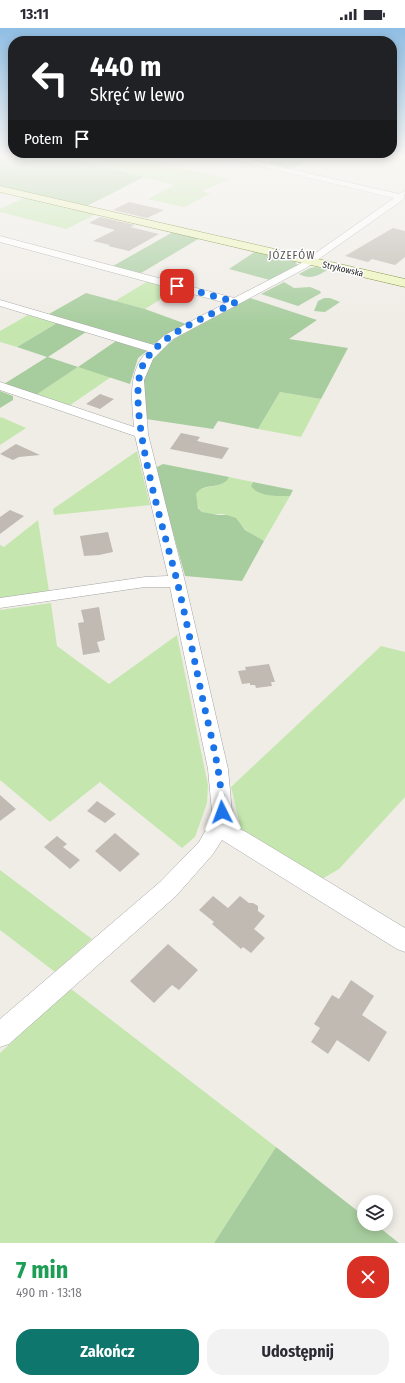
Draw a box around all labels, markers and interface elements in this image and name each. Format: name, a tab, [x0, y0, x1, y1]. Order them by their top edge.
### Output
text: 13:11	[20, 5, 49, 23]
text: 440 m	[90, 50, 161, 83]
icon: left	[24, 52, 76, 104]
text: Skręć w lewo	[90, 84, 185, 106]
icon: arrive	[71, 128, 93, 150]
text: Potem	[24, 130, 63, 148]
district label: JÓZEFÓW	[269, 248, 315, 262]
street label: Strykowska	[322, 259, 365, 279]
pin	[160, 269, 194, 303]
icon: arrive	[166, 275, 188, 297]
position arrow	[201, 791, 243, 833]
map controls	[357, 1195, 393, 1231]
button: layers	[357, 1195, 393, 1231]
text: 7 min	[16, 1256, 68, 1284]
button: close	[347, 1256, 389, 1298]
text: 490 m · 13:18	[16, 1285, 82, 1300]
button: Zakończ	[16, 1329, 199, 1375]
button: Udostępnij	[207, 1329, 389, 1375]

